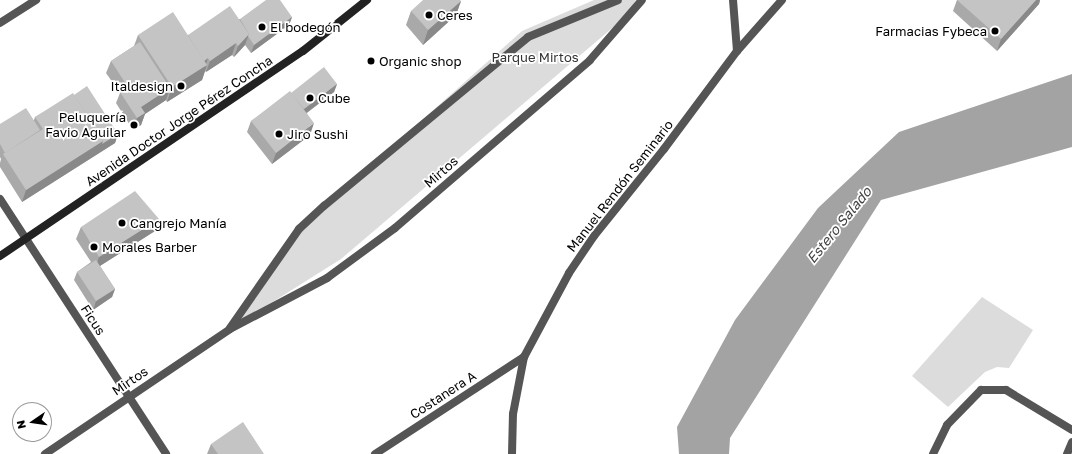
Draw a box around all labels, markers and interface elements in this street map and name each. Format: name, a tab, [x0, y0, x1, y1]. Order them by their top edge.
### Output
place label: Ceres	[437, 7, 473, 23]
marker: Ceres	[424, 10, 434, 20]
place label: El bodegón	[270, 19, 340, 35]
marker: El bodegón	[257, 22, 267, 32]
place label: Farmacias Fybeca	[875, 23, 987, 39]
marker: Farmacias Fybeca	[990, 26, 1000, 36]
park label: Parque Mirtos	[491, 49, 579, 65]
street label: Avenida Doctor Jorge Pérez Concha	[83, 52, 275, 190]
place label: Organic shop	[379, 53, 461, 69]
marker: Organic shop	[366, 56, 376, 66]
place label: Italdesign	[110, 78, 173, 94]
marker: Italdesign	[176, 81, 186, 91]
place label: Cube	[318, 90, 350, 106]
marker: Cube	[305, 93, 315, 103]
place label: Peluquería Favio Aguilar	[45, 110, 126, 141]
street label: Manuel Rendón Seminario	[564, 117, 676, 255]
marker: Peluquería Favio Aguilar	[129, 120, 139, 130]
place label: Jiro Sushi	[287, 126, 348, 142]
marker: Jiro Sushi	[274, 129, 284, 139]
street label: Mirtos	[421, 153, 461, 191]
water label: Estero Salado	[803, 184, 875, 266]
place label: Cangrejo Manía	[130, 215, 227, 231]
marker: Cangrejo Manía	[117, 218, 127, 228]
place label: Morales Barber	[102, 239, 197, 255]
marker: Morales Barber	[89, 242, 99, 252]
street label: Ficus	[77, 302, 109, 338]
street label: Mirtos	[109, 363, 151, 399]
street label: Costanera A	[407, 368, 479, 422]
north arrow	[12, 402, 52, 442]
text: N	[14, 419, 28, 430]

